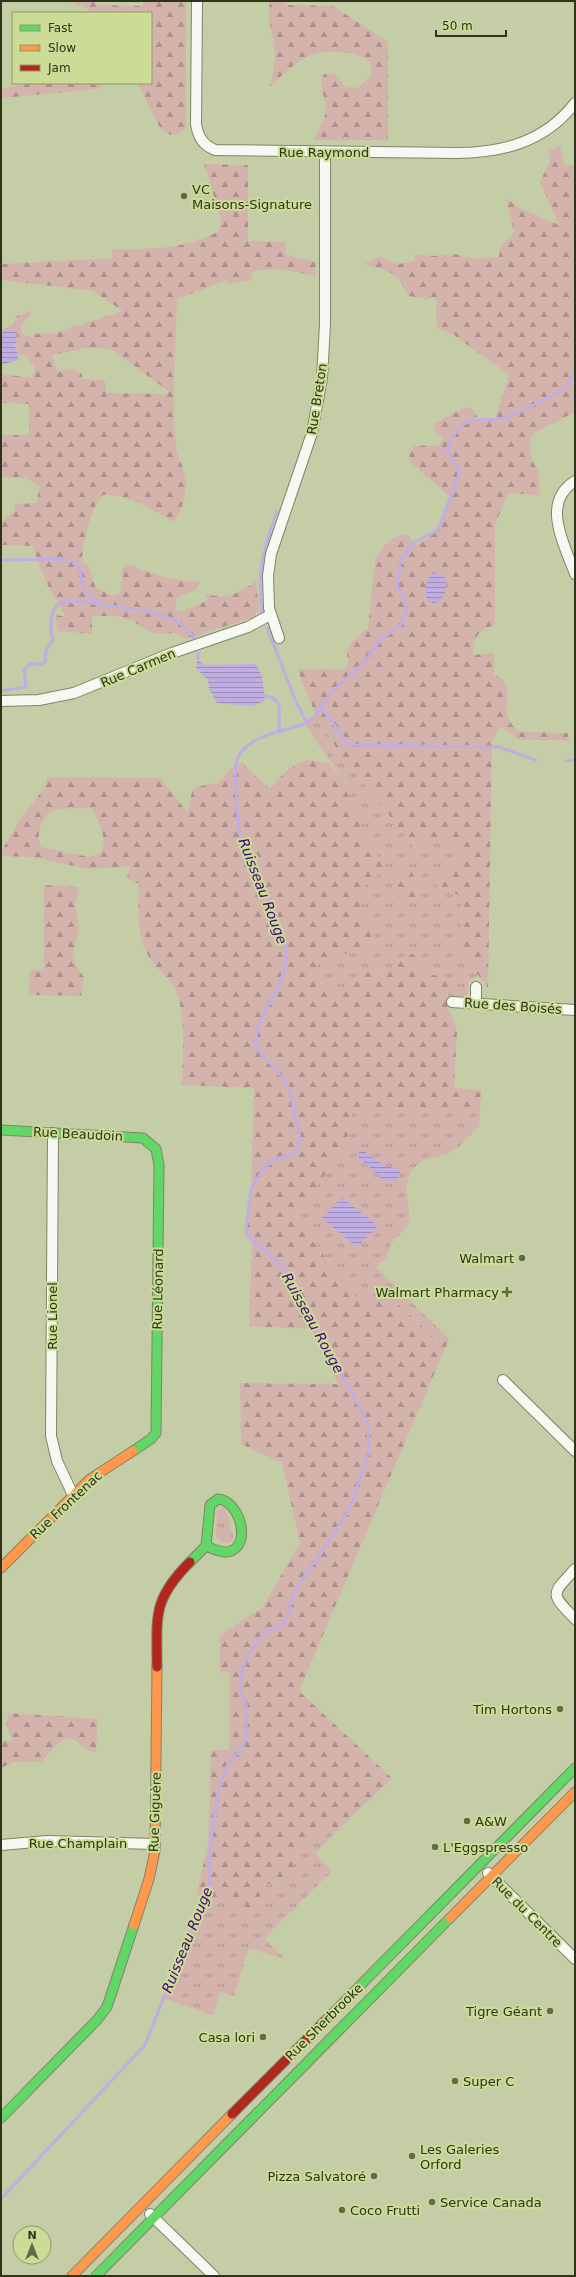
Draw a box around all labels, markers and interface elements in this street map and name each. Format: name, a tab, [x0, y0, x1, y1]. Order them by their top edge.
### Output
legend	[12, 12, 152, 84]
scale bar	[436, 12, 506, 38]
text: 50 m	[442, 19, 473, 33]
text: Fast	[48, 21, 72, 35]
text: Slow	[48, 41, 76, 55]
text: Jam	[47, 61, 71, 75]
street label: Rue Raymond	[279, 145, 369, 160]
place label: VC Maisons-Signature	[192, 182, 312, 212]
marker: VC Maisons-Signature	[179, 191, 189, 201]
street label: Rue Breton	[304, 362, 330, 436]
street label: Rue Carmen	[98, 645, 178, 691]
water label: Ruisseau Rouge	[235, 836, 291, 946]
street label: Rue des Boisés	[464, 995, 563, 1017]
street label: Rue Beaudoin	[33, 1124, 123, 1144]
street label: Rue Léonard	[150, 1248, 166, 1330]
place label: Walmart	[459, 1251, 514, 1266]
marker: Walmart	[517, 1253, 527, 1263]
water label: Ruisseau Rouge	[279, 1270, 347, 1376]
street label: Rue Lionel	[45, 1282, 60, 1350]
place label: Walmart Pharmacy	[376, 1285, 499, 1300]
marker: Walmart Pharmacy	[502, 1287, 512, 1297]
street label: Rue Frontenac	[27, 1468, 105, 1542]
place label: Tim Hortons	[472, 1702, 552, 1717]
marker: Tim Hortons	[555, 1704, 565, 1714]
street label: Rue Giguère	[146, 1772, 164, 1852]
place label: A&W	[475, 1814, 507, 1829]
marker: A&W	[462, 1816, 472, 1826]
street label: Rue Champlain	[29, 1836, 127, 1851]
place label: L'Eggspresso	[443, 1840, 528, 1855]
marker: L'Eggspresso	[430, 1842, 440, 1852]
street label: Rue du Centre	[489, 1874, 565, 1950]
water label: Ruisseau Rouge	[159, 1885, 215, 1995]
street label: Rue Sherbrooke	[282, 1980, 366, 2064]
place label: Tigre Géant	[465, 2004, 542, 2019]
marker: Tigre Géant	[545, 2006, 555, 2016]
place label: Casa lori	[199, 2030, 255, 2045]
marker: Casa lori	[258, 2032, 268, 2042]
place label: Super C	[463, 2074, 514, 2089]
marker: Super C	[450, 2076, 460, 2086]
place label: Les Galeries Orford	[420, 2142, 500, 2172]
marker: Les Galeries Orford	[407, 2151, 417, 2161]
place label: Pizza Salvatoré	[267, 2169, 366, 2184]
marker: Pizza Salvatoré	[369, 2171, 379, 2181]
place label: Service Canada	[440, 2195, 542, 2210]
marker: Service Canada	[427, 2197, 437, 2207]
place label: Coco Frutti	[350, 2203, 420, 2218]
marker: Coco Frutti	[337, 2205, 347, 2215]
north arrow	[12, 2225, 52, 2265]
text: N	[27, 2229, 37, 2242]

